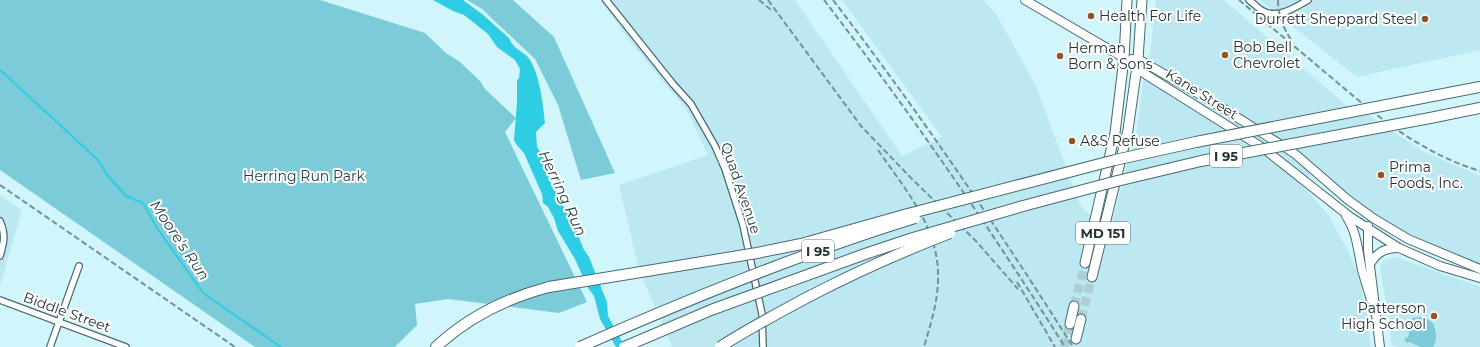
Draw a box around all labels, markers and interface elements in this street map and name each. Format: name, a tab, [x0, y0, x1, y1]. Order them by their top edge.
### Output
place label: Health For Life	[1099, 7, 1201, 25]
place label: Durrett Sheppard Steel	[1255, 10, 1417, 28]
marker: Health For Life	[1086, 11, 1096, 21]
marker: Durrett Sheppard Steel	[1420, 14, 1430, 24]
place label: Bob Bell Chevrolet	[1233, 38, 1301, 72]
place label: Herman Born & Sons	[1068, 39, 1153, 73]
marker: Bob Bell Chevrolet	[1220, 50, 1230, 60]
marker: Herman Born & Sons	[1055, 51, 1065, 61]
street label: Kane Street	[1162, 65, 1242, 124]
place label: A&S Refuse	[1080, 132, 1160, 150]
marker: A&S Refuse	[1067, 136, 1077, 146]
street label: Quad Avenue	[717, 140, 765, 236]
road number: I 95	[1210, 145, 1242, 167]
water label: Herring Run	[535, 147, 591, 239]
place label: Prima Foods, Inc.	[1389, 158, 1463, 192]
park label: Herring Run Park	[243, 167, 366, 185]
marker: Prima Foods, Inc.	[1376, 170, 1386, 180]
water label: Moore's Run	[146, 196, 214, 284]
road number: MD 151	[1076, 222, 1130, 244]
road number: I 95	[802, 240, 834, 262]
street label: Biddle Street	[21, 288, 113, 336]
place label: Patterson High School	[1341, 299, 1426, 333]
marker: Patterson High School	[1429, 311, 1439, 321]

